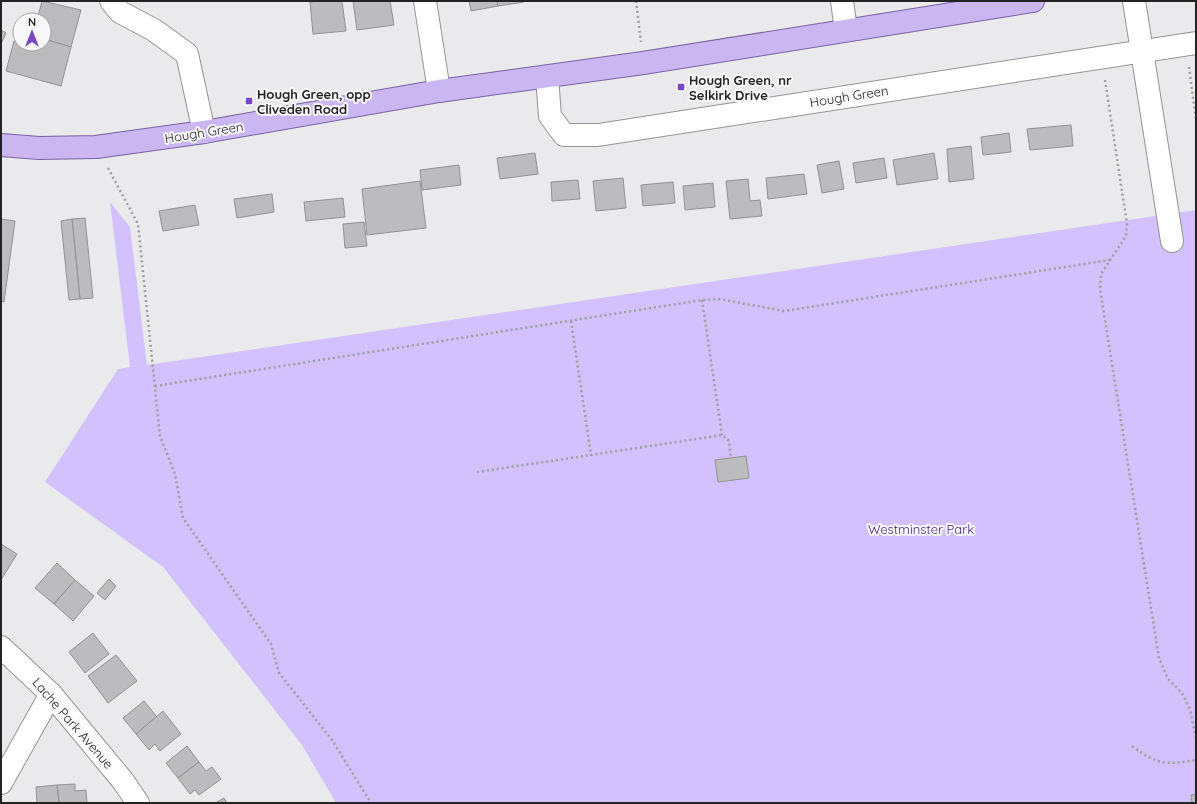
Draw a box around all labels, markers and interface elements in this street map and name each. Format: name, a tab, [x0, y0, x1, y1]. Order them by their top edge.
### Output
north arrow	[12, 12, 52, 52]
text: N	[28, 15, 36, 29]
place label: Hough Green, nr Selkirk Drive	[689, 72, 792, 103]
marker: Hough Green, nr Selkirk Drive	[676, 82, 686, 92]
street label: Hough Green	[808, 82, 890, 110]
place label: Hough Green, opp Cliveden Road	[257, 86, 371, 117]
marker: Hough Green, opp Cliveden Road	[244, 96, 254, 106]
street label: Hough Green	[163, 118, 245, 146]
park label: Westminster Park	[868, 521, 974, 537]
street label: Lache Park Avenue	[29, 674, 117, 772]

